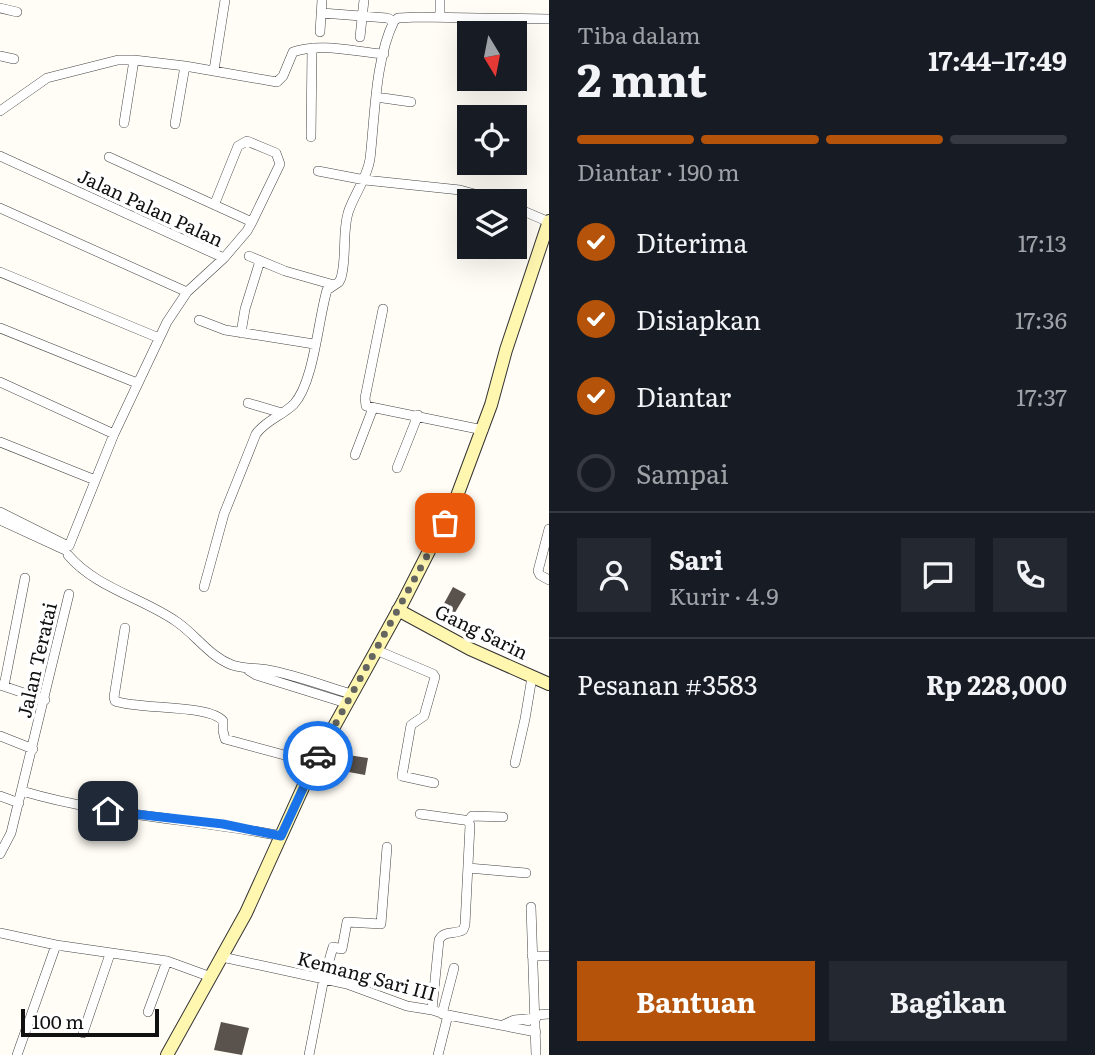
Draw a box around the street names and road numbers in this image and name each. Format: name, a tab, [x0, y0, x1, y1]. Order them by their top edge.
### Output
street label: Jalan Palan Palan	[73, 161, 229, 253]
street label: Gang Sarin	[431, 596, 533, 666]
street label: Jalan Teratai	[9, 599, 63, 721]
street label: Kemang Sari III	[294, 943, 440, 1007]

